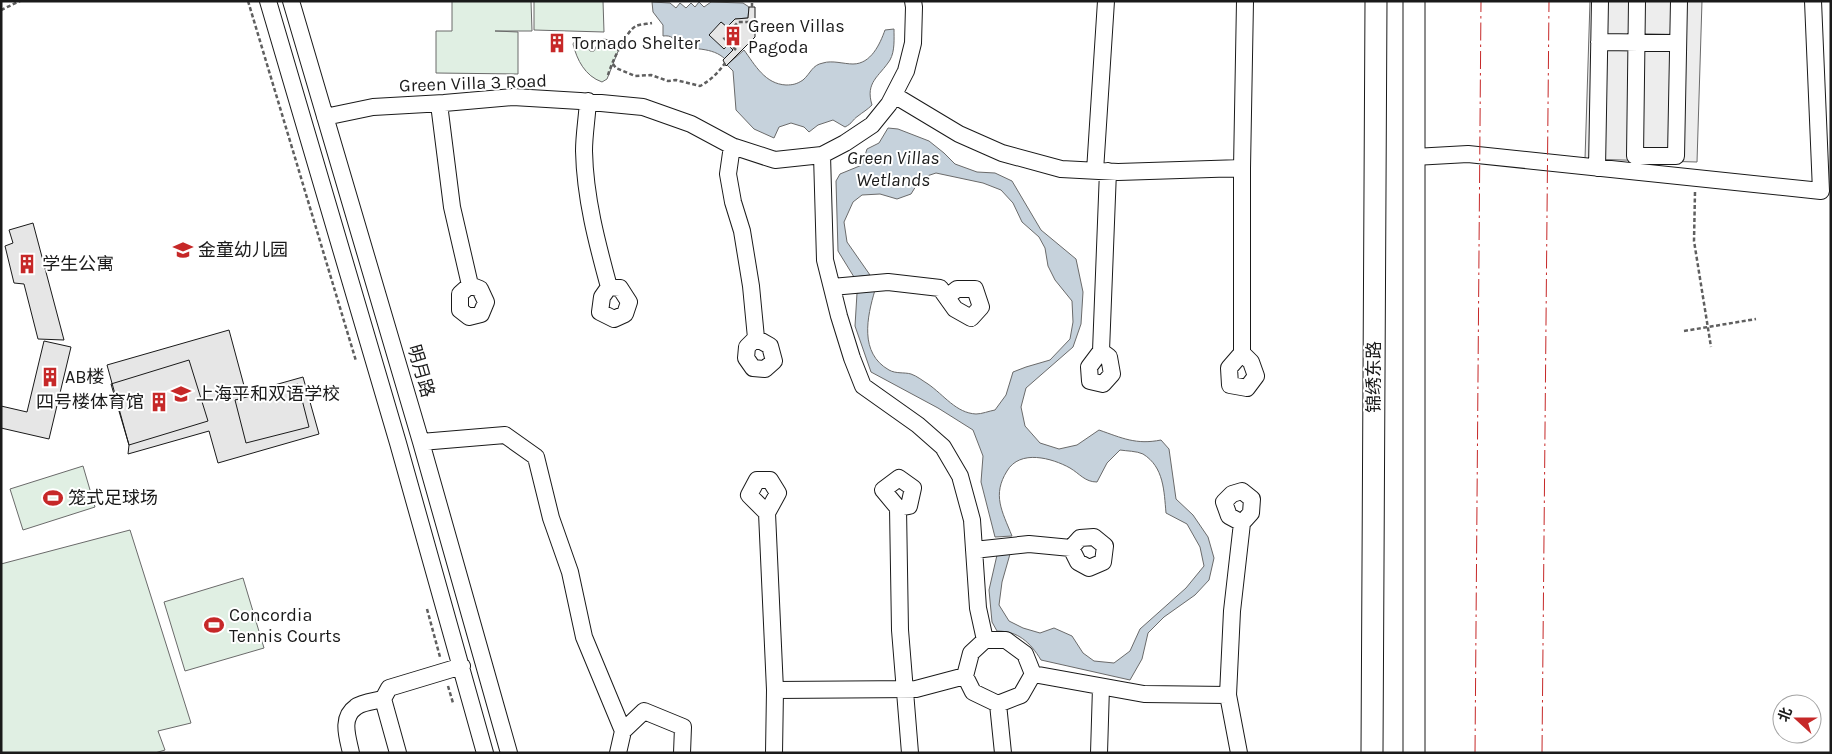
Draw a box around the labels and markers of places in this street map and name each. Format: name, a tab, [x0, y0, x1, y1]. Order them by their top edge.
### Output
place label: Green Villas Pagoda	[748, 15, 845, 58]
building icon: Green Villas Pagoda	[722, 25, 744, 47]
building icon: Tornado Shelter	[546, 32, 568, 54]
place label: Tornado Shelter	[572, 32, 701, 54]
school or university icon: 金童幼儿园	[172, 239, 194, 261]
place label: 金童幼儿园	[198, 239, 288, 261]
building icon: 学生公寓	[16, 253, 38, 275]
place label: 学生公寓	[42, 253, 114, 275]
building icon: AB楼	[39, 366, 61, 388]
place label: AB楼	[65, 366, 105, 388]
school or university icon: 上海平和双语学校	[170, 383, 192, 405]
place label: 上海平和双语学校	[196, 383, 340, 405]
place label: 四号楼体育馆	[36, 391, 144, 413]
building icon: 四号楼体育馆	[148, 391, 170, 413]
sports icon: 笼式足球场	[42, 487, 64, 509]
place label: 笼式足球场	[68, 487, 158, 509]
place label: Concordia Tennis Courts	[229, 604, 341, 647]
sports icon: Concordia Tennis Courts	[203, 614, 225, 636]

